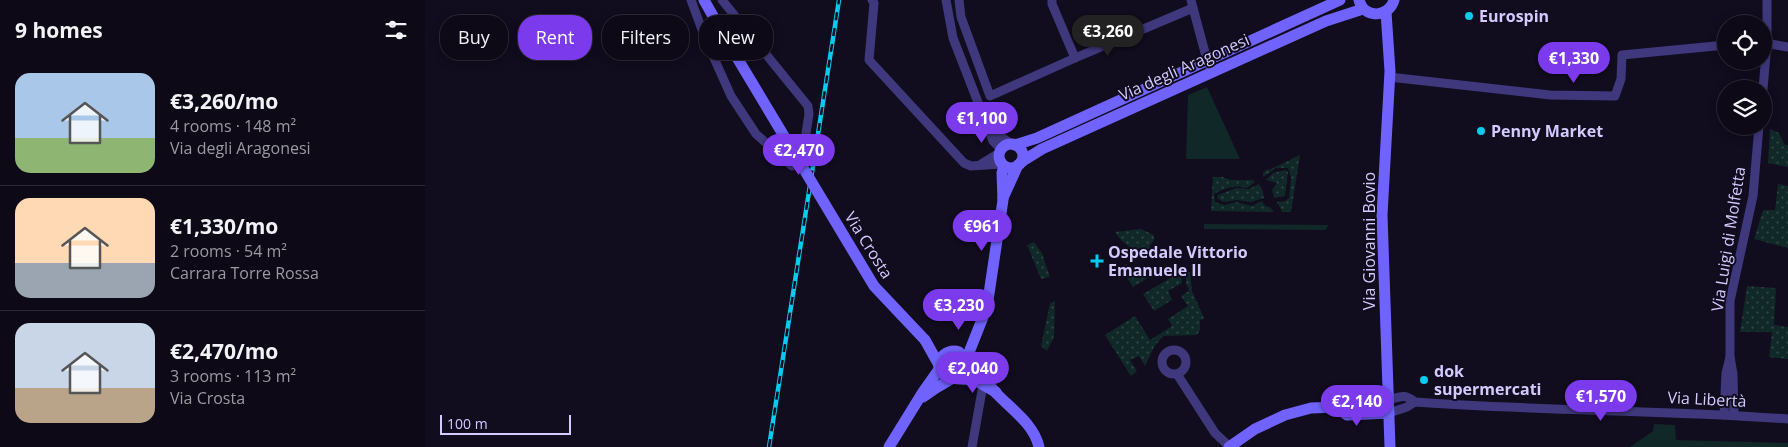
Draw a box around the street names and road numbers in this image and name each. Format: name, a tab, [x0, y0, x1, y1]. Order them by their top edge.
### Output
street label: Via degli Aragonesi	[1115, 28, 1253, 106]
street label: Via Luigi di Molfetta	[1706, 165, 1750, 313]
street label: Via Giovanni Bovio	[1358, 172, 1380, 310]
street label: Via Crosta	[840, 207, 898, 283]
street label: Via Libertà	[1667, 386, 1747, 412]

